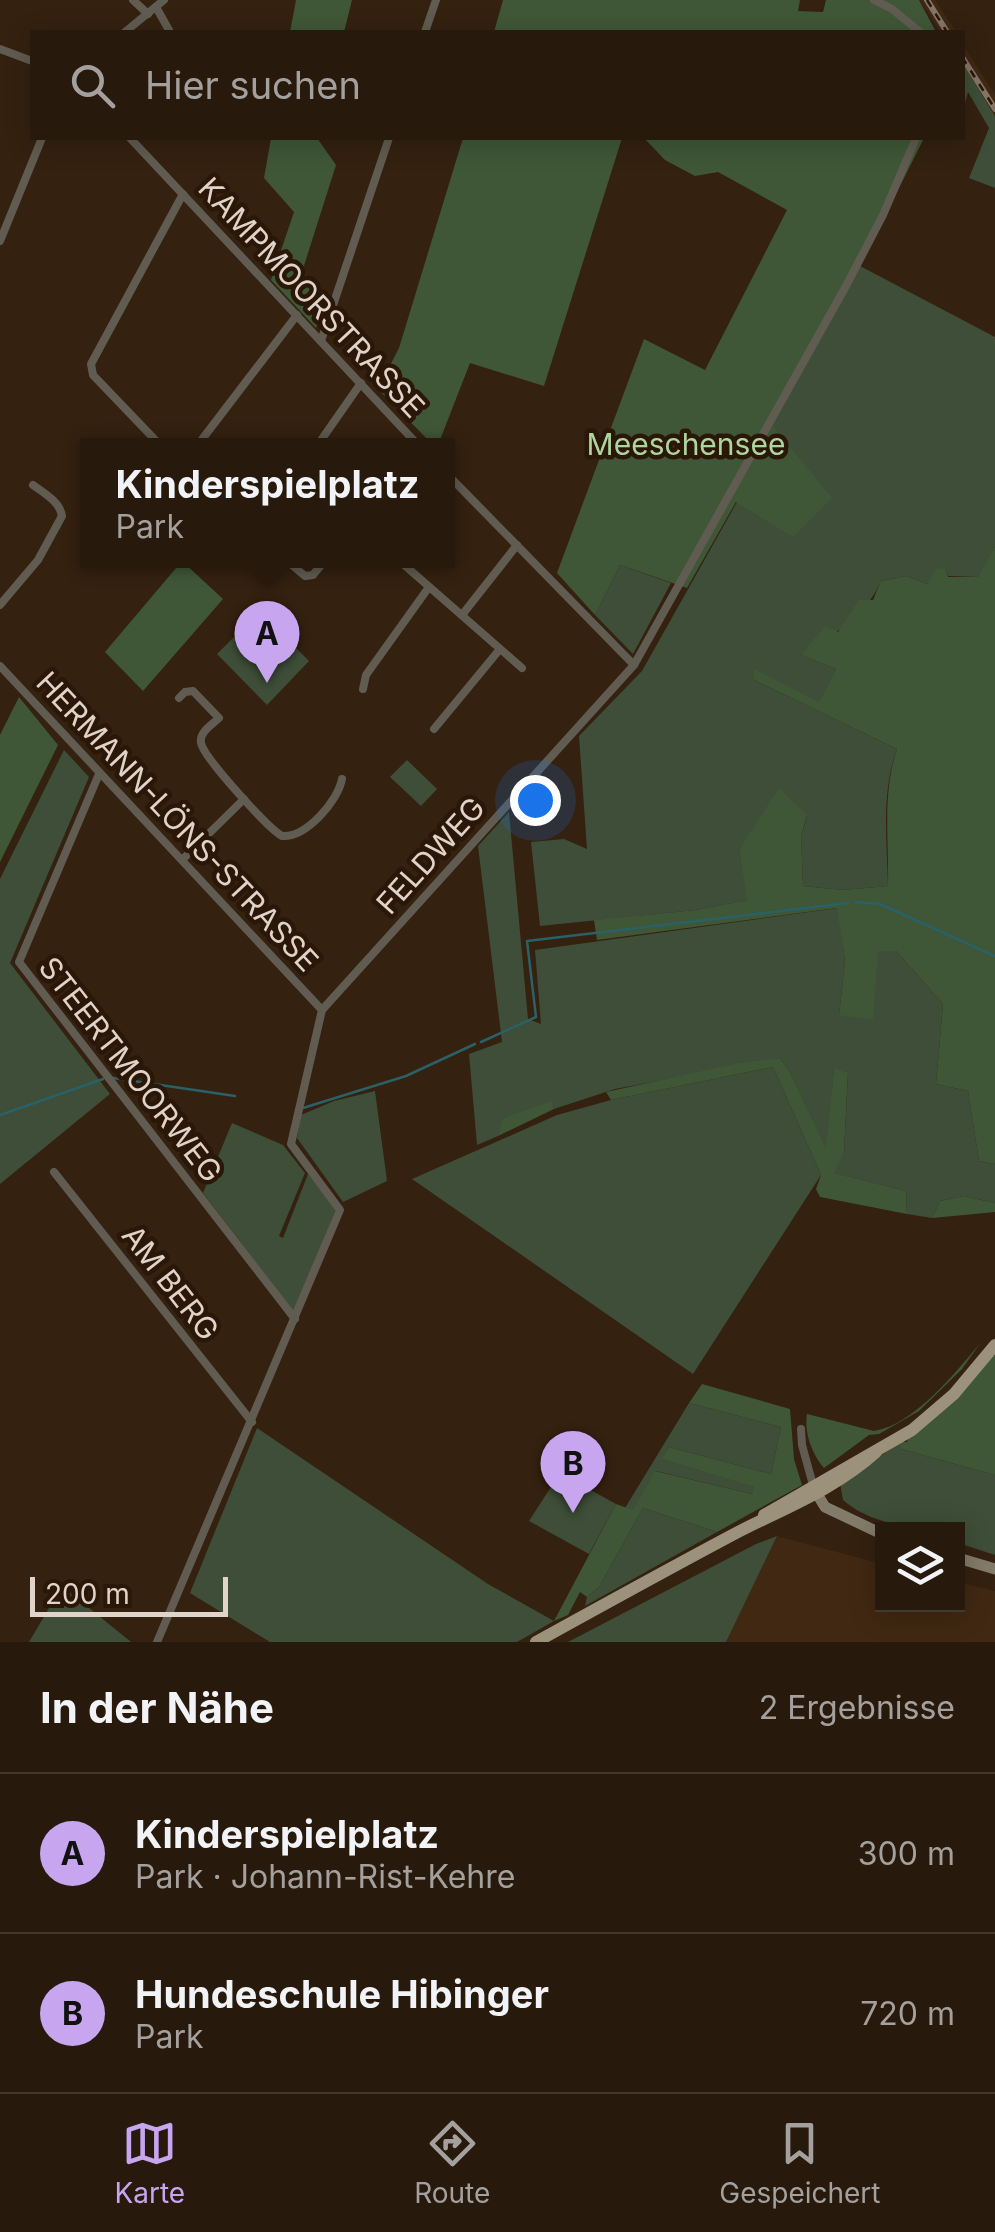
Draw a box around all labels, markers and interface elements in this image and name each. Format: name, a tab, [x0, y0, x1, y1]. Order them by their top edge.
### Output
search box	[30, 30, 965, 140]
icon: search	[65, 58, 120, 113]
text: Hier suchen	[145, 62, 361, 108]
street label: KAMPMOORSTRASSE	[191, 170, 432, 425]
park label: Meeschensee	[587, 426, 785, 462]
popup	[80, 438, 455, 568]
text: Kinderspielplatz	[115, 461, 420, 507]
text: Park	[115, 507, 184, 546]
pin: A	[234, 600, 300, 683]
street label: HERMANN-LÖNS-STRASSE	[29, 664, 326, 979]
your location	[510, 775, 561, 826]
street label: FELDWEG	[369, 790, 492, 921]
street label: STEERTMOORWEG	[32, 950, 230, 1189]
street label: AM BERG	[115, 1218, 227, 1347]
pin: B	[540, 1430, 606, 1513]
map controls	[875, 1522, 965, 1612]
button: layers	[875, 1522, 965, 1612]
scale bar	[30, 1572, 228, 1616]
text: 200 m	[45, 1577, 130, 1611]
text: In der Nähe	[40, 1682, 274, 1733]
text: 2 Ergebnisse	[759, 1688, 955, 1727]
text: Kinderspielplatz	[135, 1811, 439, 1857]
text: A	[61, 1834, 84, 1873]
text: 300 m	[858, 1834, 955, 1873]
text: Park · Johann-Rist-Kehre	[135, 1857, 515, 1896]
text: Hundeschule Hibinger	[135, 1971, 549, 2017]
text: B	[62, 1994, 83, 2033]
text: 720 m	[860, 1994, 955, 2033]
text: Park	[135, 2017, 204, 2056]
tab: Karte	[114, 2116, 185, 2210]
tab: Route	[414, 2116, 490, 2210]
tab: Gespeichert	[719, 2116, 881, 2210]

